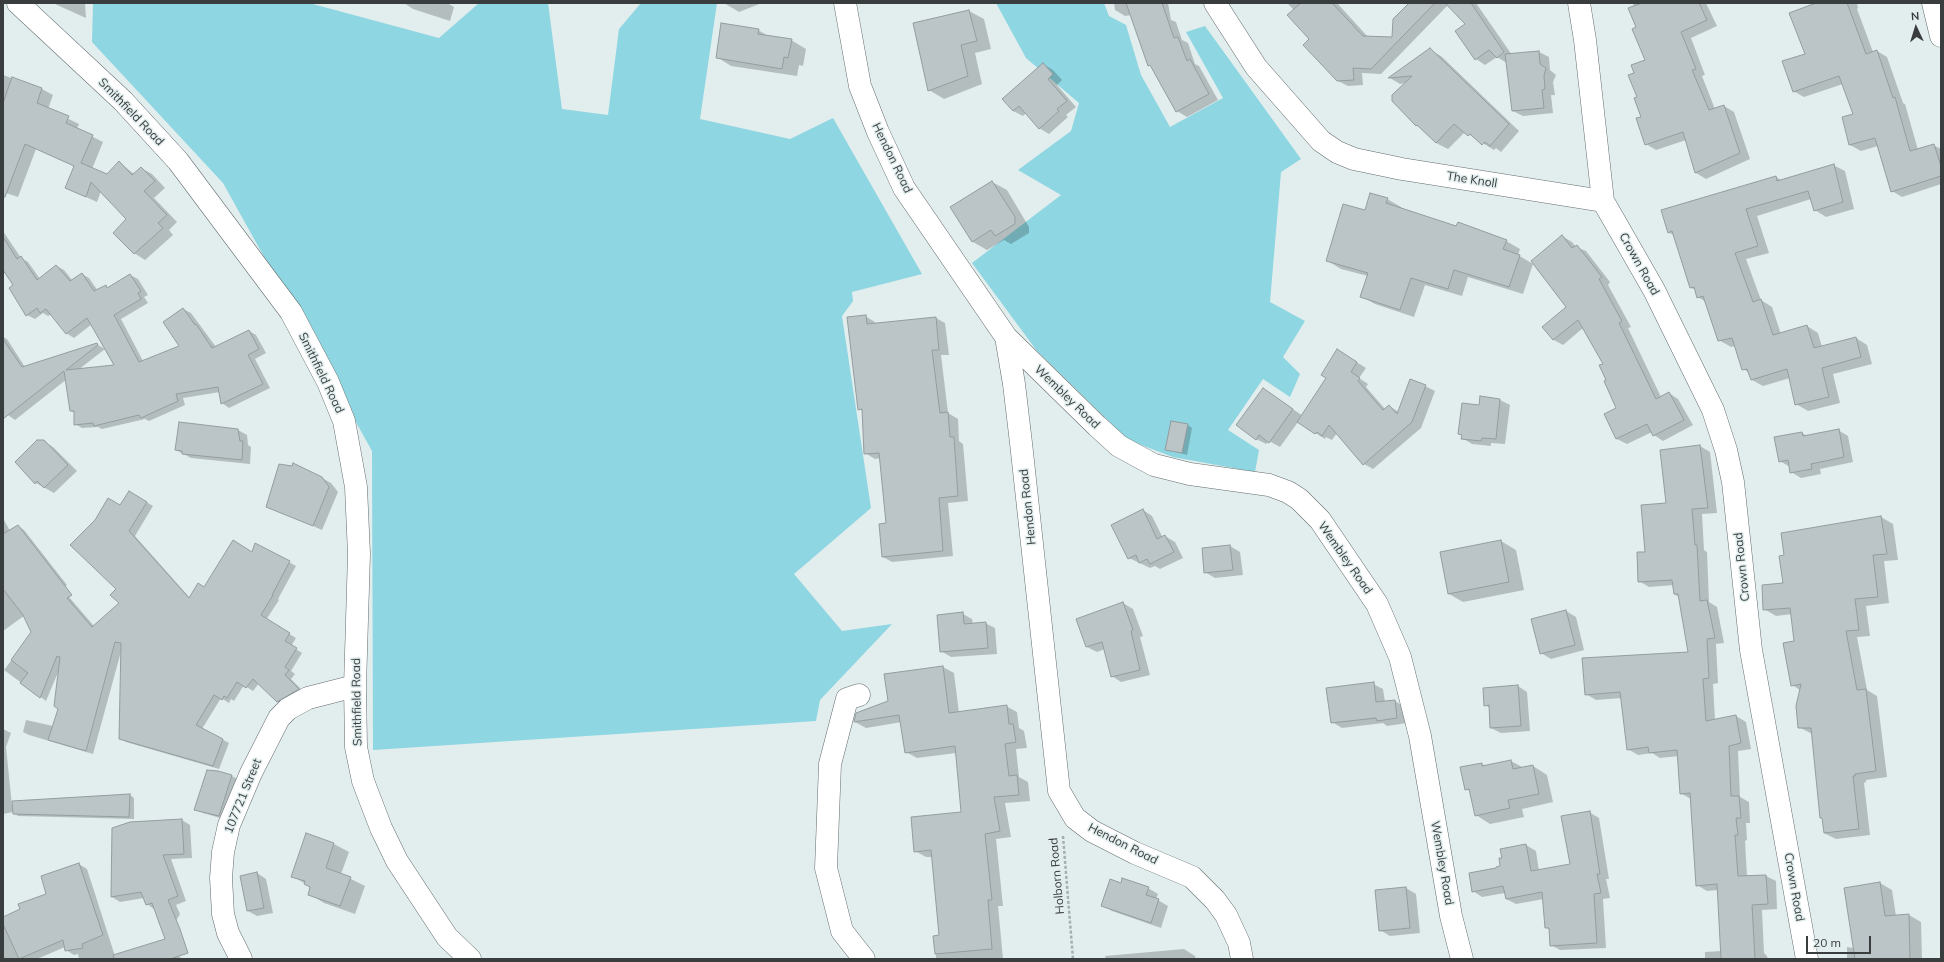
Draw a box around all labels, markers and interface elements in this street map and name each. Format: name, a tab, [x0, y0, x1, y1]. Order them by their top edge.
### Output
north arrow	[1896, 8, 1936, 48]
text: N	[1911, 9, 1920, 23]
street label: Smithfield Road	[95, 75, 167, 149]
street label: Hendon Road	[869, 121, 915, 195]
street label: The Knoll	[1446, 169, 1498, 191]
street label: Crown Road	[1616, 230, 1662, 298]
street label: Smithfield Road	[295, 330, 347, 416]
street label: Wembley Road	[1031, 362, 1103, 432]
street label: Hendon Road	[1017, 468, 1039, 546]
street label: Wembley Road	[1315, 519, 1375, 597]
street label: Crown Road	[1731, 532, 1753, 602]
street label: Smithfield Road	[349, 658, 365, 746]
street label: 107721 Street	[221, 756, 265, 836]
street label: Hendon Road	[1086, 820, 1160, 868]
street label: Wembley Road	[1428, 820, 1456, 906]
street label: Holborn Road	[1046, 837, 1068, 915]
street label: Crown Road	[1781, 852, 1807, 922]
scale bar	[1808, 928, 1873, 954]
text: 20 m	[1813, 935, 1841, 950]

